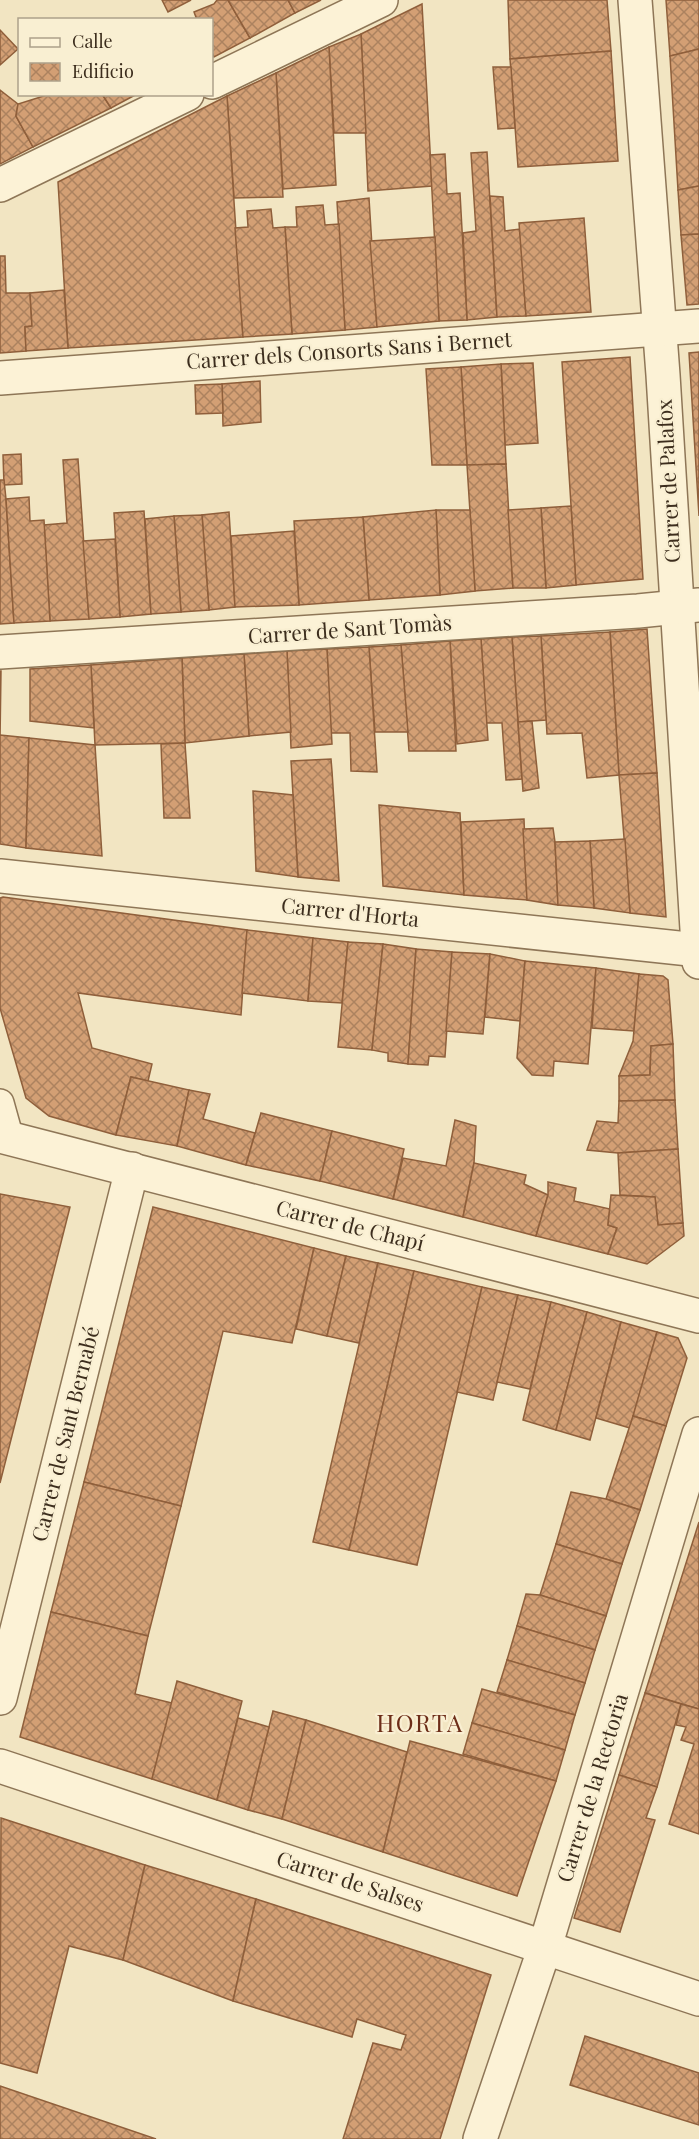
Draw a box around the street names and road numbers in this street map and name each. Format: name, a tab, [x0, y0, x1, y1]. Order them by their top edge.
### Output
street label: Carrer dels Consorts Sans i Bernet	[185, 324, 513, 374]
street label: Carrer de Palafox	[649, 399, 685, 564]
street label: Carrer de Sant Tomàs	[247, 607, 453, 649]
street label: Carrer d'Horta	[280, 890, 421, 932]
street label: Carrer de Chapí	[274, 1192, 427, 1256]
street label: Carrer de Sant Bernabé	[24, 1323, 104, 1544]
street label: Carrer de la Rectoria	[549, 1689, 633, 1885]
street label: Carrer de Salses	[273, 1843, 428, 1917]

